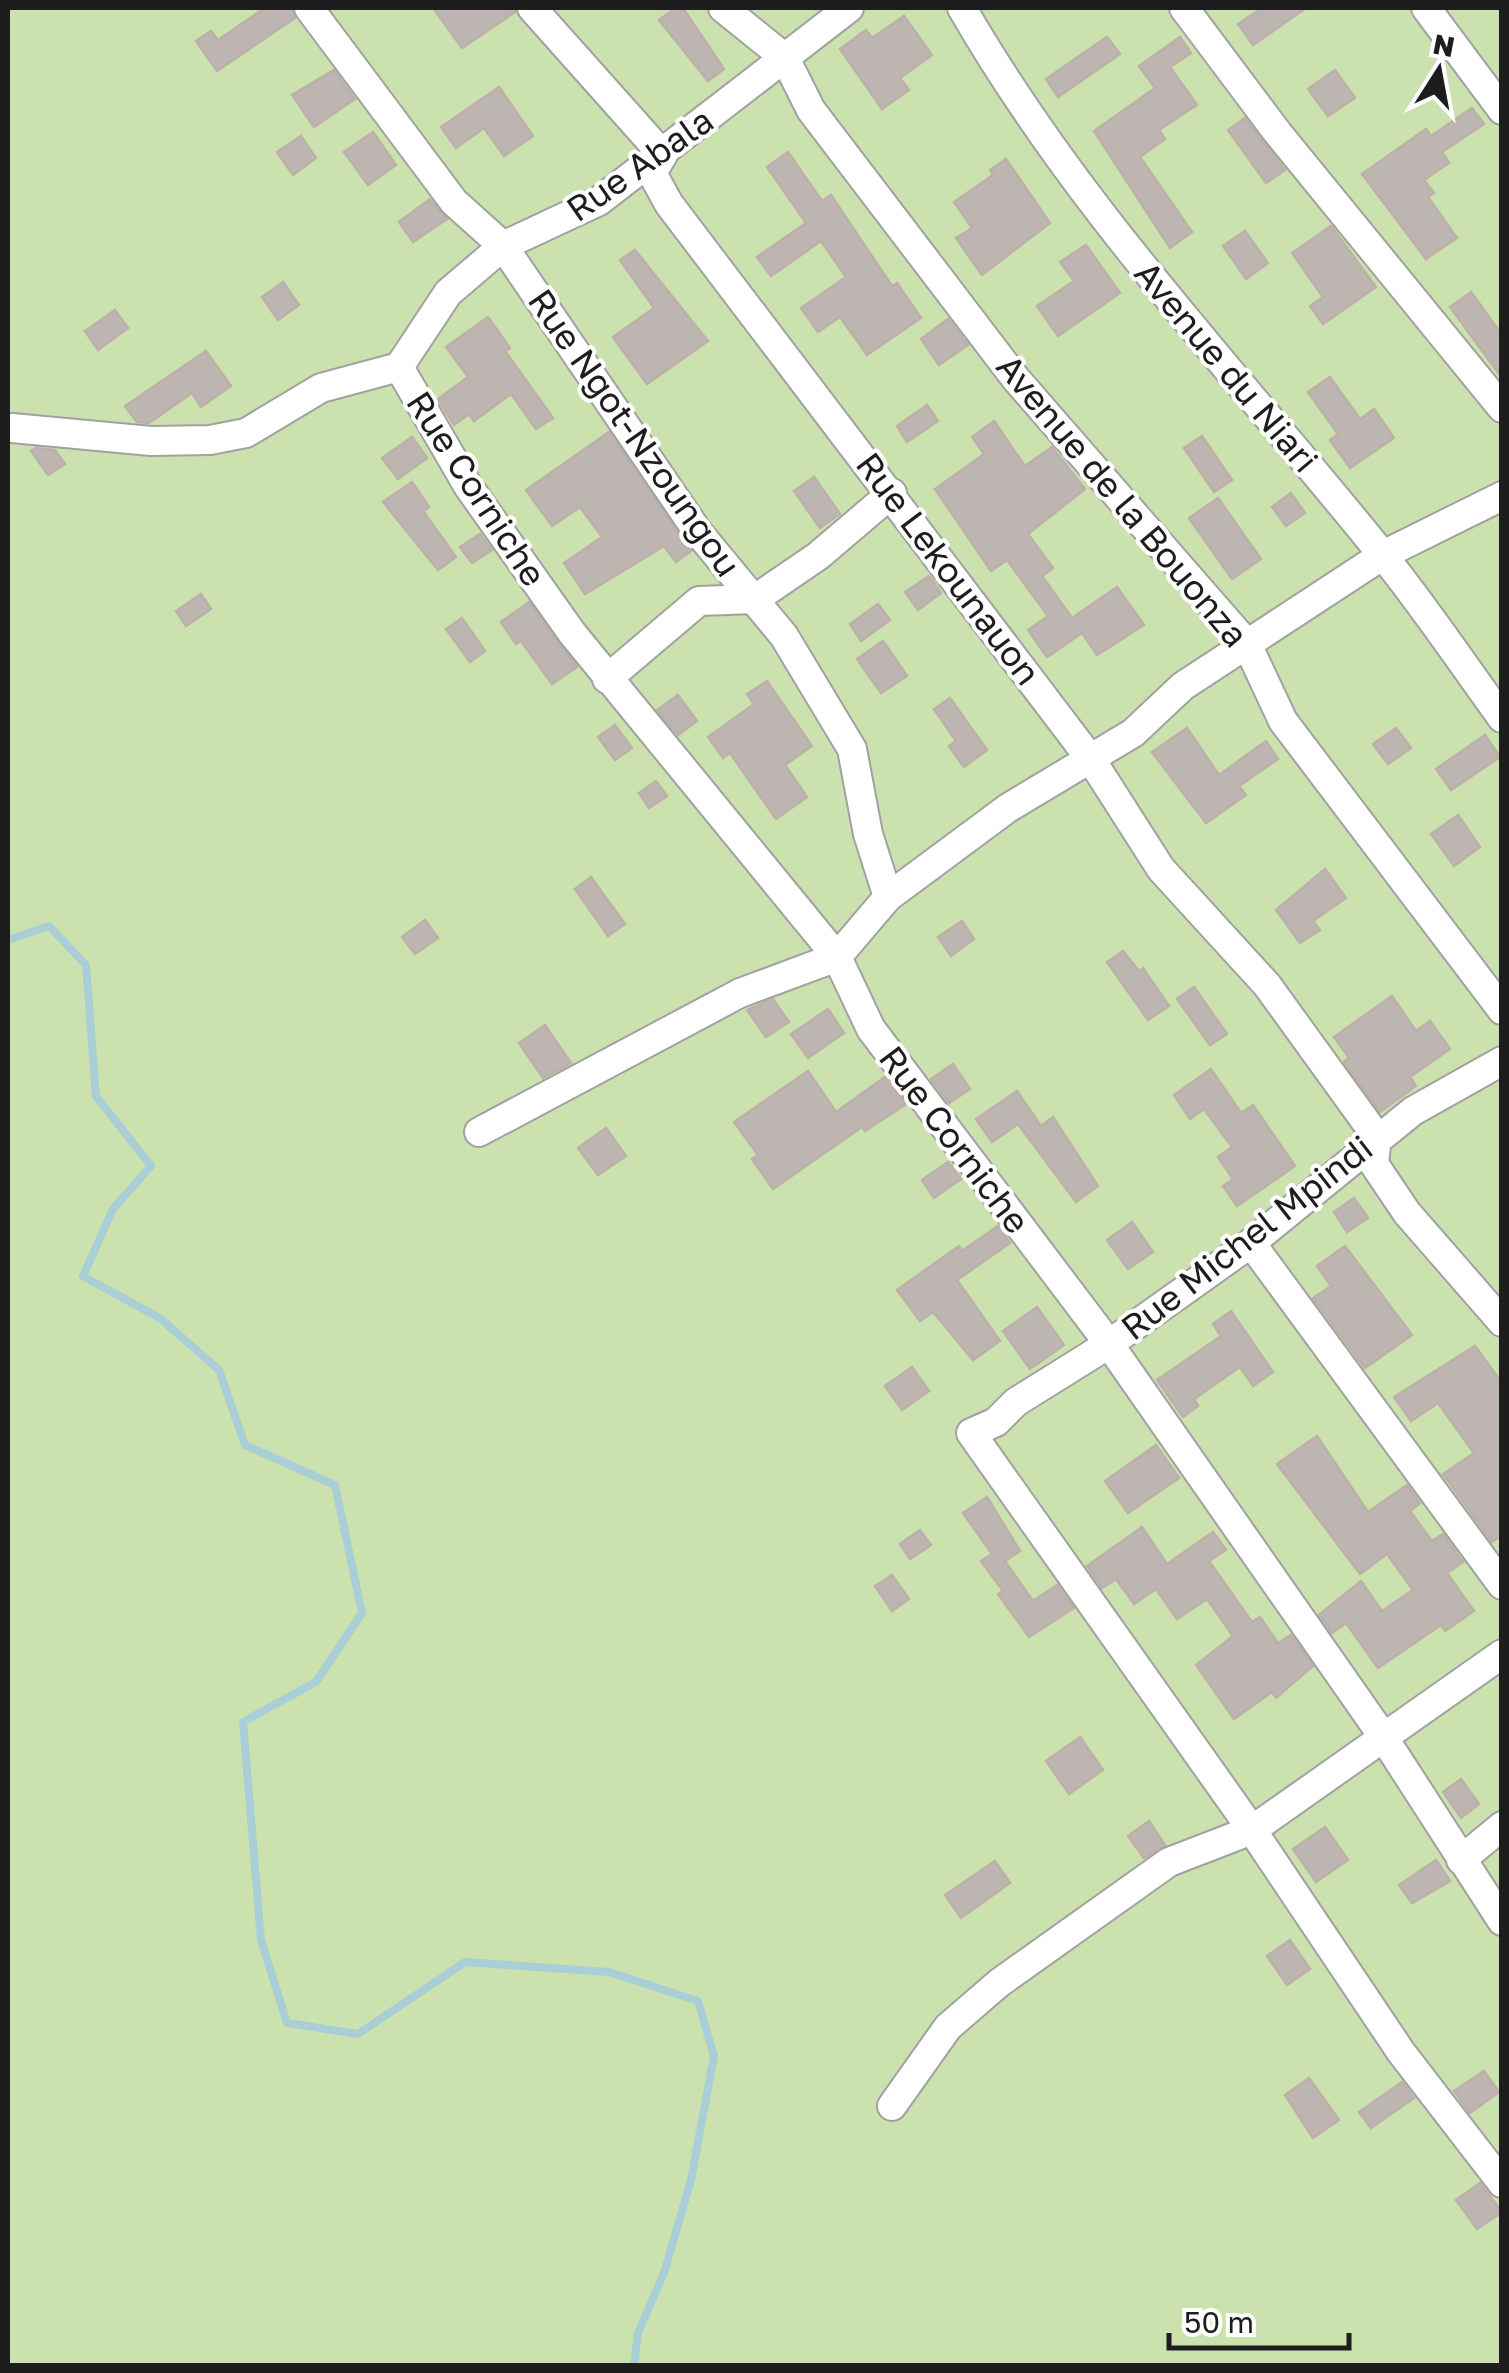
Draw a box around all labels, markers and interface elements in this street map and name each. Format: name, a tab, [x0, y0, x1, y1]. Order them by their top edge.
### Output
north arrow	[1389, 20, 1489, 120]
text: N	[1430, 27, 1457, 63]
street label: Rue Abala	[558, 98, 721, 230]
street label: Avenue du Niari	[1126, 252, 1327, 480]
street label: Rue Ngot-Nzoungou	[520, 281, 750, 584]
street label: Avenue de la Bouonza	[988, 346, 1257, 655]
street label: Rue Corniche	[398, 383, 555, 594]
street label: Rue Lekounauon	[848, 444, 1050, 693]
street label: Rue Corniche	[871, 1037, 1039, 1241]
street label: Rue Michel Mpindi	[1112, 1126, 1380, 1348]
scale bar	[1169, 2288, 1349, 2350]
text: 50 m	[1184, 2304, 1254, 2340]

